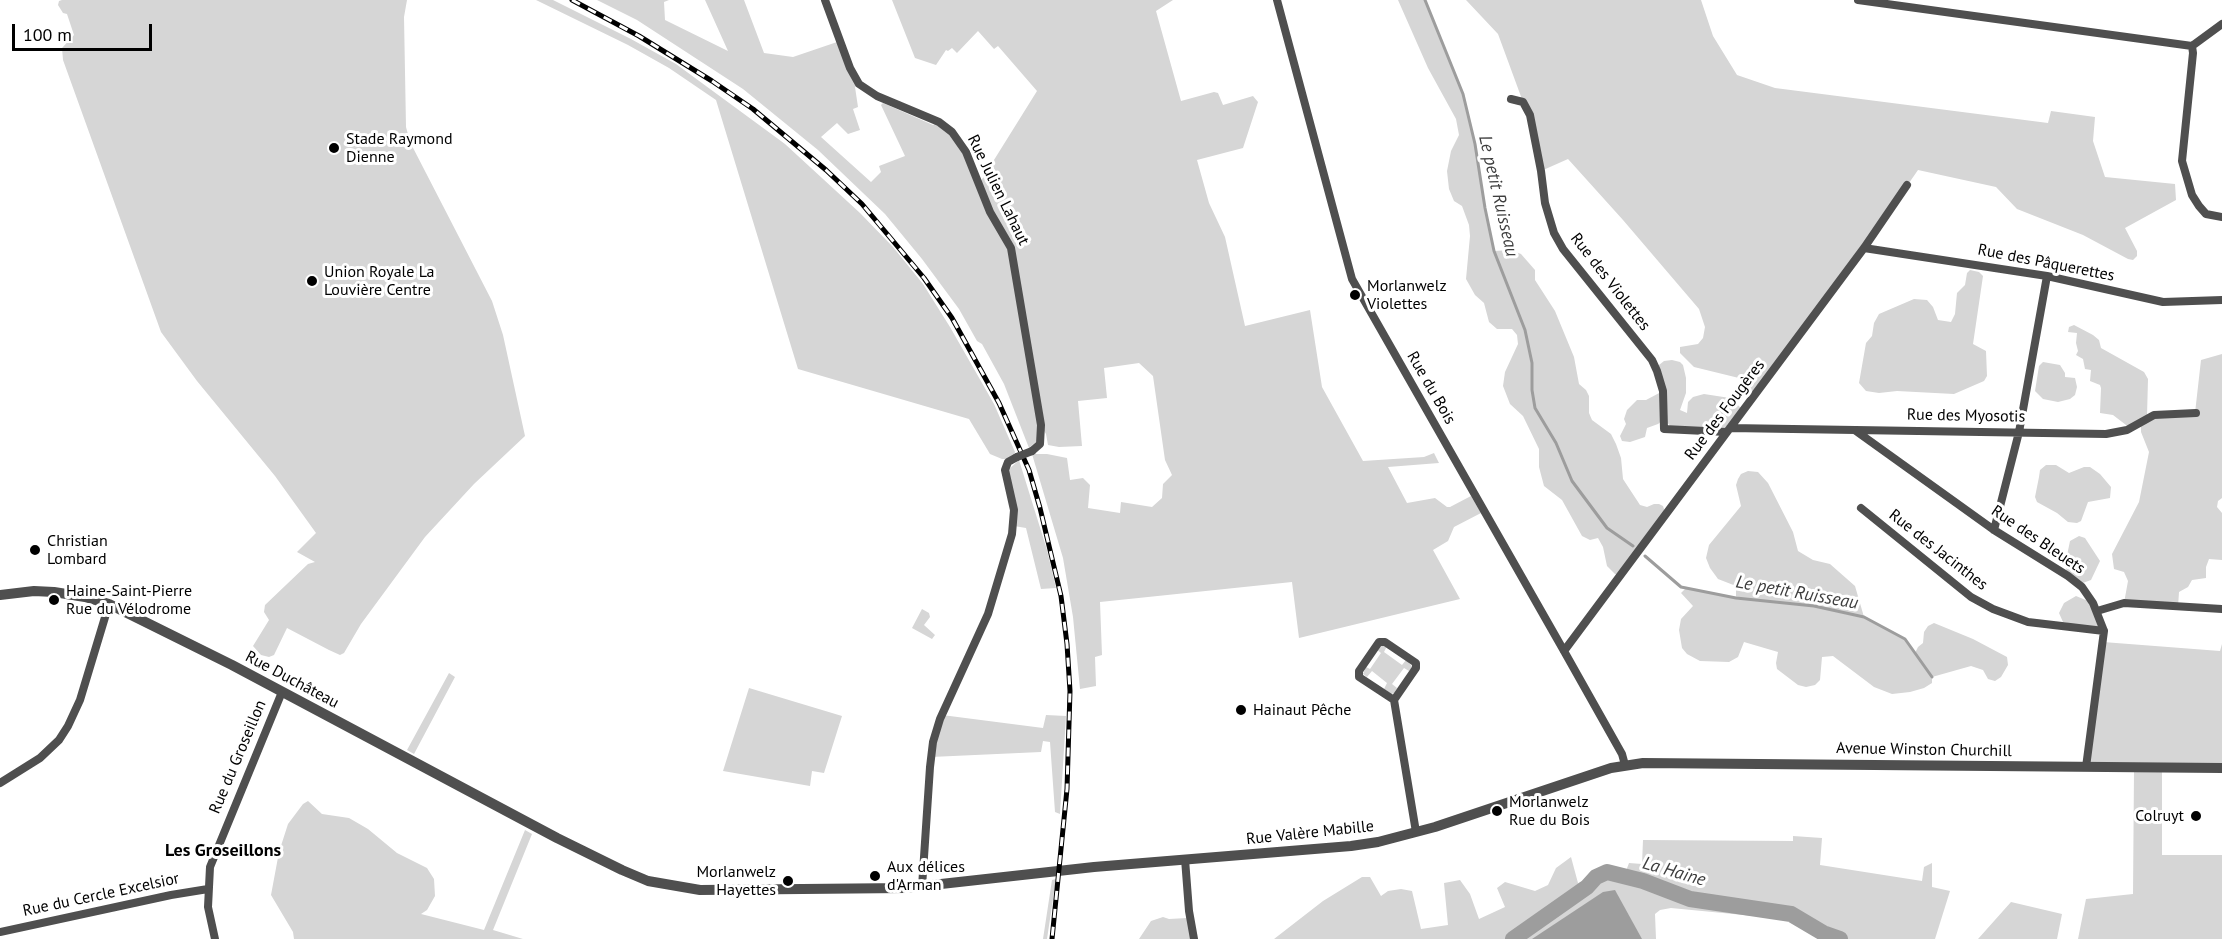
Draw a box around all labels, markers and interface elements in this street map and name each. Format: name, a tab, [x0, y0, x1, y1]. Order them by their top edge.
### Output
scale bar	[15, 12, 154, 50]
text: 100 m	[23, 23, 72, 46]
place label: Stade Raymond Dienne	[346, 129, 453, 167]
street label: Rue Julien Lahaut	[963, 132, 1033, 248]
water label: Le petit Ruisseau	[1474, 133, 1522, 259]
marker: Stade Raymond Dienne	[327, 141, 341, 155]
street label: Rue des Violettes	[1566, 229, 1654, 335]
street label: Rue des Pâquerettes	[1976, 240, 2116, 286]
place label: Union Royale La Louvière Centre	[324, 262, 435, 300]
marker: Union Royale La Louvière Centre	[305, 274, 319, 288]
place label: Morlanwelz Violettes	[1367, 276, 1447, 314]
marker: Morlanwelz Violettes	[1348, 288, 1362, 302]
street label: Rue du Bois	[1402, 348, 1460, 428]
street label: Rue des Fougères	[1681, 356, 1769, 464]
street label: Rue des Myosotis	[1907, 405, 2025, 427]
street label: Rue des Bleuets	[1987, 502, 2089, 578]
street label: Rue des Jacinthes	[1885, 505, 1991, 595]
place label: Christian Lombard	[47, 531, 108, 569]
marker: Christian Lombard	[28, 543, 42, 557]
water label: Le petit Ruisseau	[1734, 572, 1860, 614]
place label: Haine-Saint-Pierre Rue du Vélodrome	[66, 581, 192, 619]
marker: Haine-Saint-Pierre Rue du Vélodrome	[47, 593, 61, 607]
street label: Rue Duchâteau	[242, 647, 342, 713]
street label: Rue du Groseillon	[205, 697, 271, 817]
place label: Hainaut Pêche	[1253, 700, 1351, 720]
marker: Hainaut Pêche	[1234, 703, 1248, 717]
street label: Avenue Winston Churchill	[1836, 739, 2012, 761]
place label: Morlanwelz Rue du Bois	[1509, 792, 1590, 830]
marker: Morlanwelz Rue du Bois	[1490, 804, 1504, 818]
place label: Colruyt	[2135, 806, 2184, 826]
marker: Colruyt	[2189, 809, 2203, 823]
street label: Rue Valère Mabille	[1245, 817, 1375, 849]
district label: Les Groseillons	[165, 840, 281, 862]
water label: La Haine	[1640, 853, 1708, 891]
place label: Aux délices d'Arman	[887, 857, 965, 895]
place label: Morlanwelz Hayettes	[696, 862, 776, 900]
street label: Rue du Cercle Excelsior	[21, 869, 181, 921]
marker: Aux délices d'Arman	[868, 869, 882, 883]
marker: Morlanwelz Hayettes	[781, 874, 795, 888]

